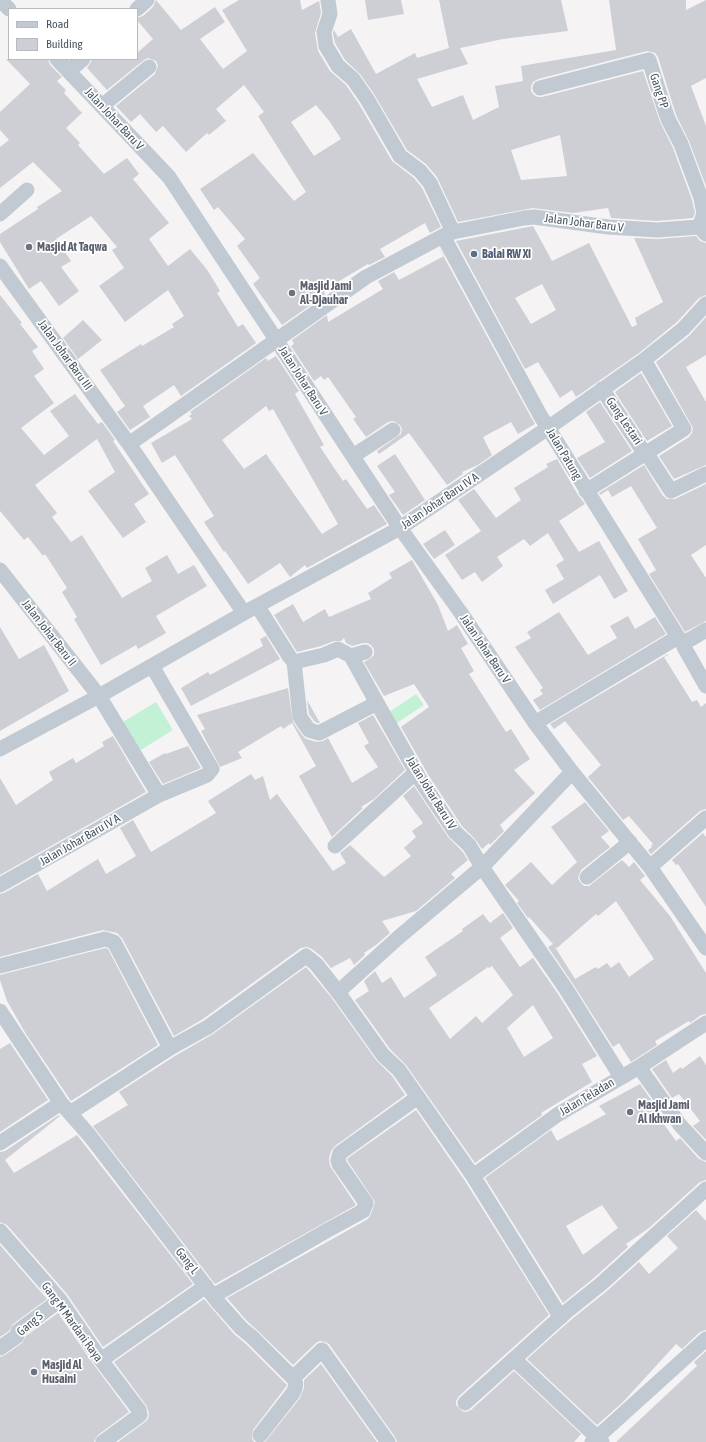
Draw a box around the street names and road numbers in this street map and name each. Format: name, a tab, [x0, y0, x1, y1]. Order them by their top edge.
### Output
street label: Gang PP	[647, 72, 671, 110]
street label: Jalan Johar Baru V	[82, 85, 146, 153]
street label: Jalan Johar Baru V	[544, 211, 624, 235]
street label: Jalan Johar Baru III	[35, 317, 95, 393]
street label: Jalan Johar Baru V	[275, 344, 331, 418]
street label: Gang Lestari	[603, 394, 645, 448]
street label: Jalan Patung	[543, 426, 585, 482]
street label: Jalan Johar Baru IV A	[398, 470, 482, 532]
street label: Jalan Johar Baru II	[19, 597, 79, 669]
street label: Jalan Johar Baru V	[457, 612, 513, 686]
street label: Jalan Johar Baru IV	[403, 754, 459, 832]
street label: Jalan Johar Baru IV A	[37, 811, 123, 869]
street label: Jalan Teladan	[557, 1075, 617, 1119]
street label: Gang L	[172, 1245, 202, 1277]
street label: Gang M Mardani Raya	[38, 1279, 106, 1365]
street label: Gang S	[14, 1309, 46, 1339]

